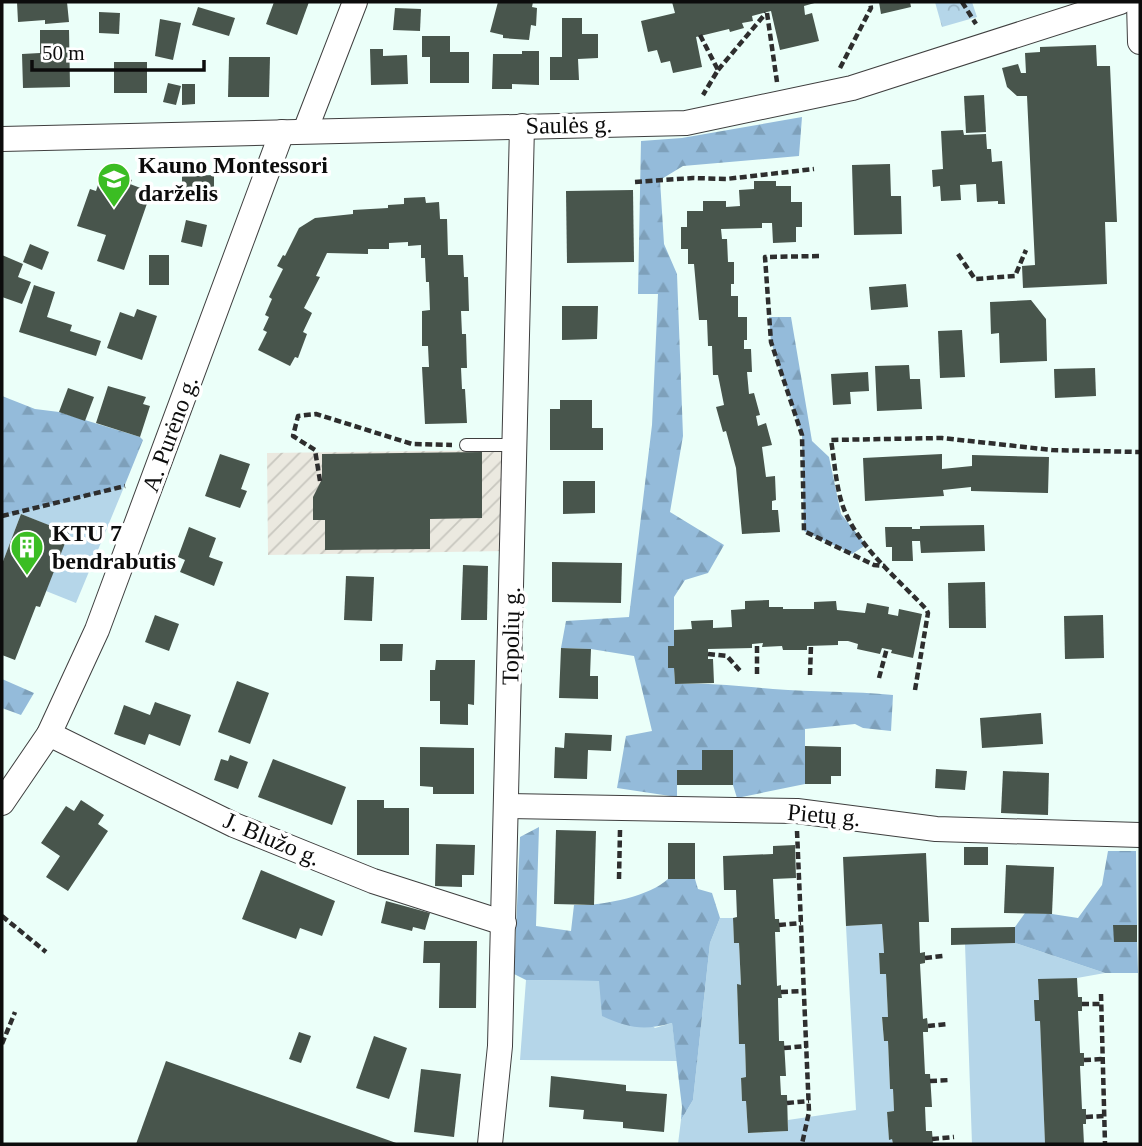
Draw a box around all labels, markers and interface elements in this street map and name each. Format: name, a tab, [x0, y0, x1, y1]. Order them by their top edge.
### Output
scale bar	[32, 28, 203, 72]
text: 50 m	[42, 41, 85, 65]
street label: Saulės g.	[525, 111, 613, 139]
place label: Kauno Montessori darželis	[138, 152, 328, 206]
school or university icon: Kauno Montessori darželis	[95, 160, 133, 209]
street label: A. Purėno g.	[137, 373, 203, 495]
place label: KTU 7 bendrabutis	[52, 520, 176, 574]
building icon: KTU 7 bendrabutis	[8, 528, 46, 577]
street label: Topolių g.	[497, 587, 525, 685]
street label: Pietų g.	[786, 799, 862, 831]
street label: J. Blužo g.	[220, 807, 324, 871]

